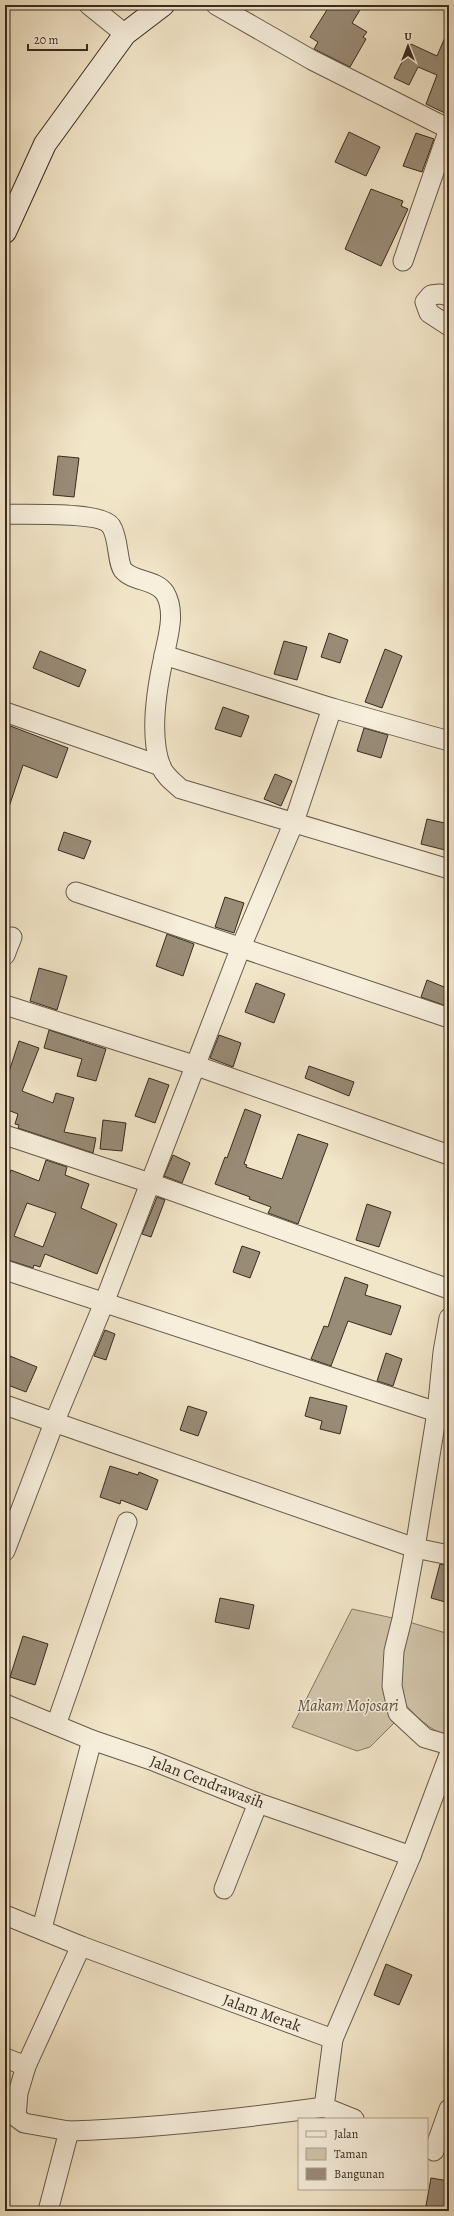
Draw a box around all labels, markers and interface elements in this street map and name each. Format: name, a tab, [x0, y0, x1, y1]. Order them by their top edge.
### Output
scale bar	[28, 26, 87, 52]
north arrow	[388, 26, 428, 66]
text: U	[404, 29, 412, 44]
text: 20 m	[34, 32, 58, 48]
park label: Makam Mojosari	[298, 1695, 398, 1717]
street label: Jalan Cendrawasih	[147, 1750, 268, 1814]
street label: Jalam Merak	[220, 1989, 304, 2037]
legend	[298, 2118, 428, 2190]
text: Jalan	[334, 2126, 359, 2142]
text: Taman	[334, 2146, 368, 2162]
text: Bangunan	[334, 2166, 385, 2182]

